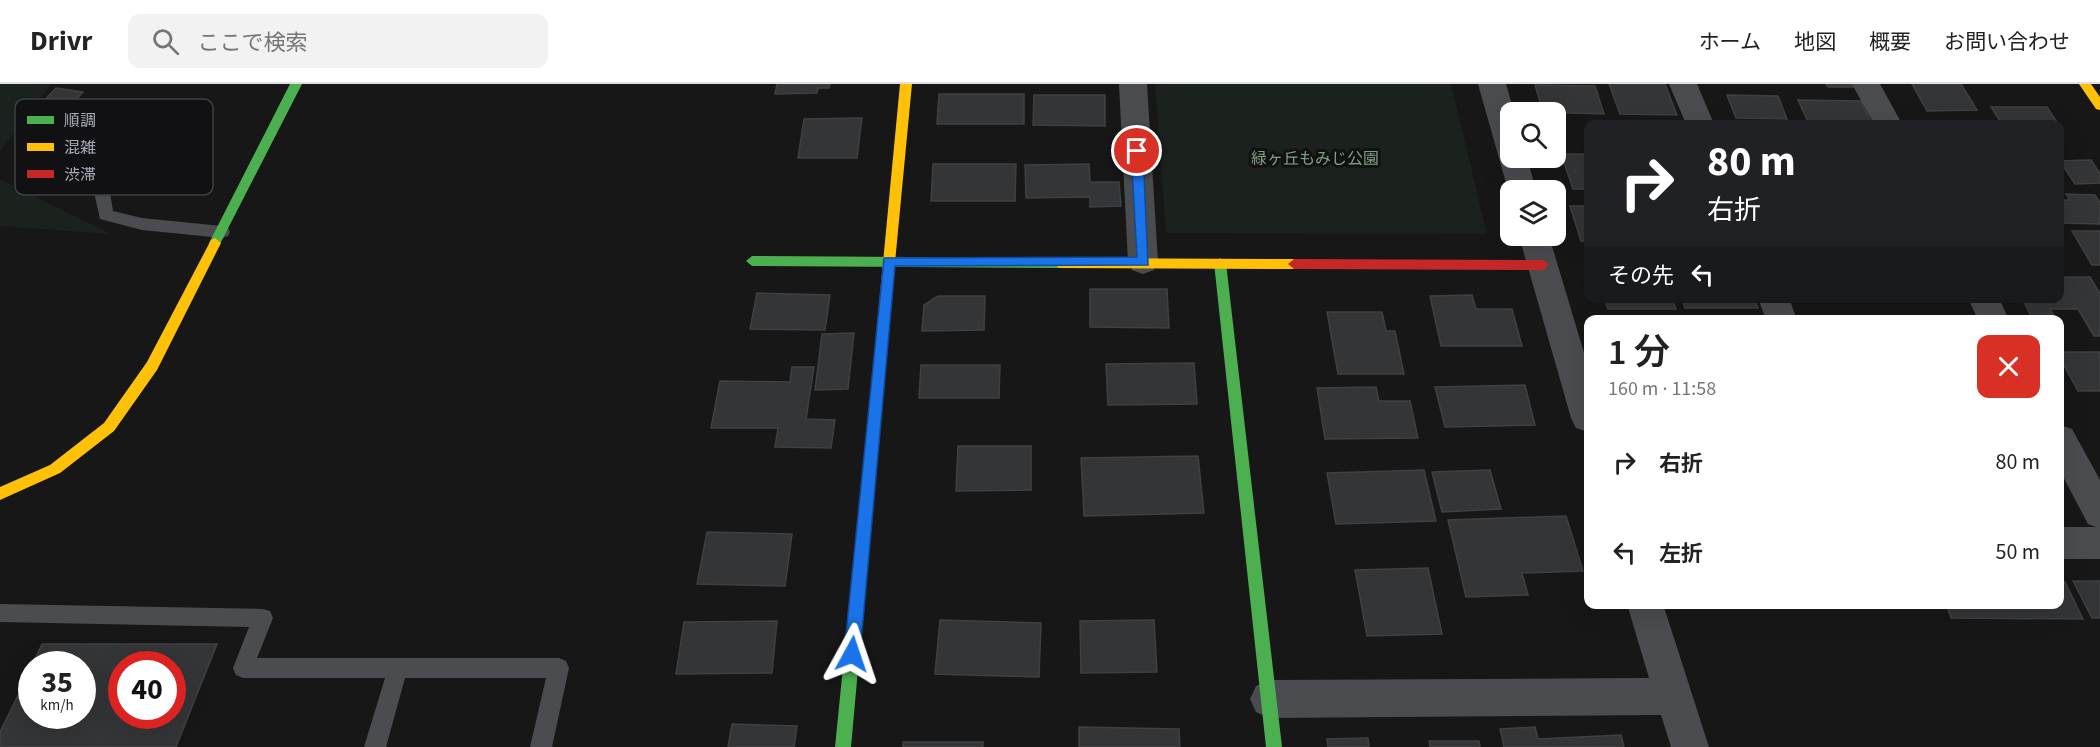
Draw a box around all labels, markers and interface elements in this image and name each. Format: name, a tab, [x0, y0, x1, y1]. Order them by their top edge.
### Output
search box	[128, 14, 548, 68]
text: Drivr	[30, 21, 92, 61]
icon: search	[149, 25, 182, 58]
text: ここで検索	[197, 27, 307, 59]
text: ホーム	[1699, 27, 1761, 57]
text: 地図	[1794, 27, 1836, 57]
text: 概要	[1869, 27, 1911, 57]
text: お問い合わせ	[1944, 27, 2070, 57]
legend	[15, 99, 213, 195]
map controls	[1500, 102, 1566, 246]
button: search	[1500, 102, 1566, 168]
text: 順調	[64, 110, 96, 132]
pin	[1111, 125, 1162, 176]
text: 80 m	[1707, 132, 1796, 192]
icon: arrive	[1120, 134, 1153, 167]
text: 混雑	[64, 137, 96, 159]
icon: right	[1608, 144, 1686, 222]
park label: 緑ヶ丘もみじ公園	[1251, 148, 1379, 170]
text: 渋滞	[64, 164, 96, 186]
button: layers	[1500, 180, 1566, 246]
text: 右折	[1707, 191, 1761, 230]
icon: left	[1686, 258, 1719, 291]
text: その先	[1608, 260, 1674, 292]
text: 1 分	[1608, 327, 1670, 378]
button: close	[1977, 335, 2040, 398]
text: 160 m · 11:58	[1608, 375, 1716, 403]
icon: right	[1608, 446, 1641, 479]
text: 80 m	[1995, 446, 2040, 478]
text: 右折	[1659, 448, 1703, 480]
icon: left	[1608, 536, 1641, 569]
text: 50 m	[1995, 536, 2040, 568]
text: 左折	[1659, 538, 1703, 570]
position arrow	[820, 622, 884, 686]
speed limit sign: 40	[108, 651, 186, 729]
text: 35	[41, 661, 73, 704]
text: km/h	[40, 695, 74, 716]

